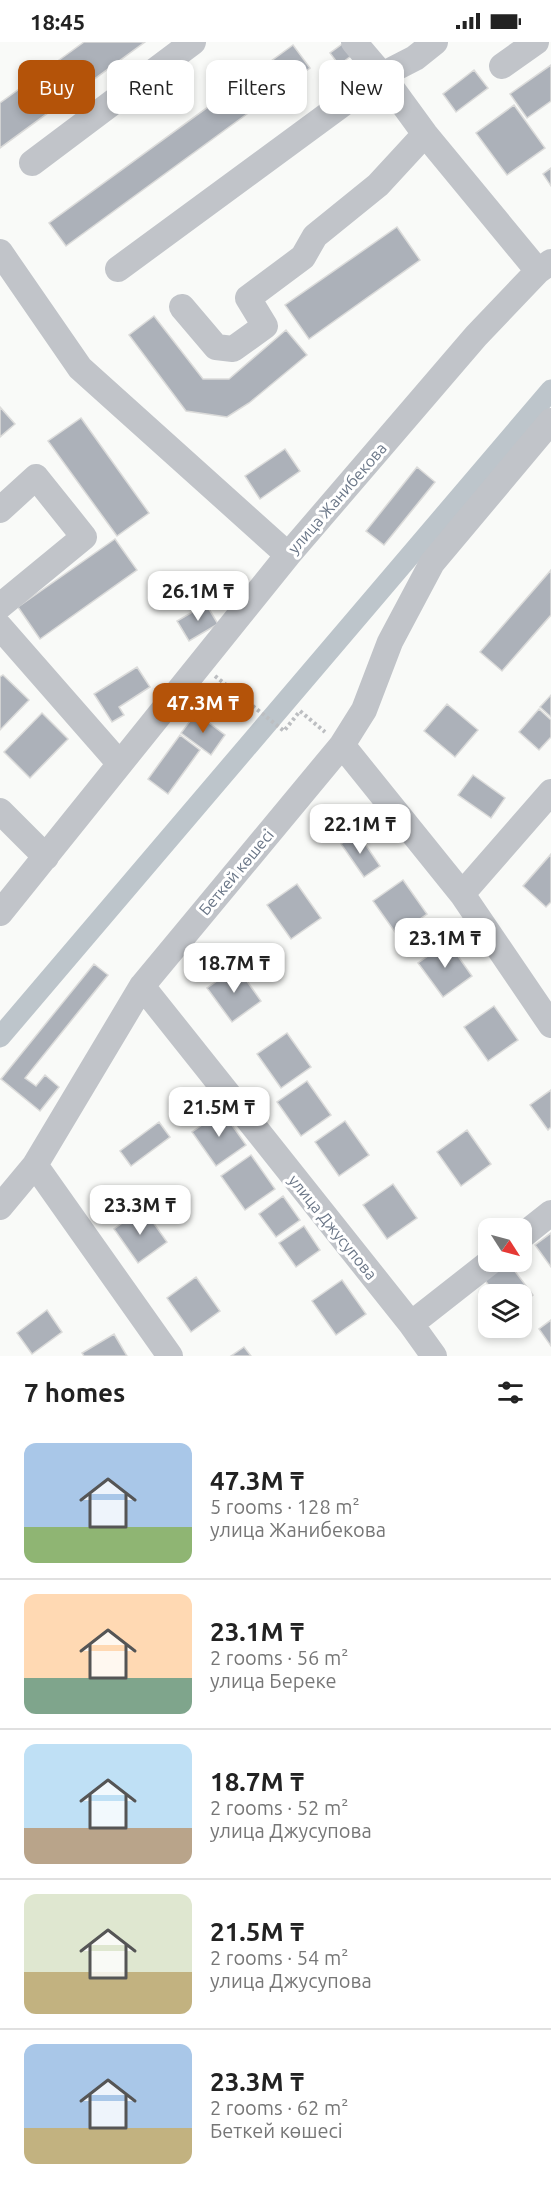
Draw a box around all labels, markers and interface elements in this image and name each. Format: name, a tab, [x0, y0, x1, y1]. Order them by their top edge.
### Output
text: 18:45	[30, 9, 85, 34]
chip: Buy	[18, 60, 95, 114]
chip: Rent	[107, 60, 194, 114]
chip: Filters	[206, 60, 307, 114]
chip: New	[319, 60, 404, 114]
street label: улица Жанибекова	[284, 439, 390, 557]
pin: 26.1M ₸	[143, 571, 253, 622]
text: 26.1M ₸	[162, 579, 234, 602]
pin: 47.3M ₸	[148, 683, 258, 734]
text: 47.3M ₸	[167, 691, 239, 714]
pin: 22.1M ₸	[305, 804, 415, 855]
text: 22.1M ₸	[324, 812, 396, 835]
street label: Беткей көшесі	[195, 826, 277, 918]
pin: 23.1M ₸	[390, 918, 500, 969]
text: 23.1M ₸	[409, 926, 481, 949]
pin: 18.7M ₸	[179, 943, 289, 994]
text: 18.7M ₸	[198, 951, 270, 974]
pin: 21.5M ₸	[164, 1087, 274, 1138]
text: 21.5M ₸	[183, 1095, 255, 1118]
street label: улица Джусупова	[285, 1171, 381, 1283]
pin: 23.3M ₸	[85, 1185, 195, 1236]
text: 23.3M ₸	[104, 1193, 176, 1216]
north arrow	[478, 1218, 532, 1272]
map controls	[478, 1218, 532, 1338]
button: layers	[478, 1284, 532, 1338]
icon: filters	[494, 1376, 527, 1409]
text: 7 homes	[24, 1378, 125, 1407]
text: 47.3M ₸	[210, 1466, 304, 1495]
icon: home	[72, 1467, 144, 1539]
text: 5 rooms · 128 m²	[210, 1495, 360, 1518]
text: улица Жанибекова	[210, 1518, 386, 1541]
text: 23.1M ₸	[210, 1617, 304, 1646]
icon: home	[72, 1618, 144, 1690]
text: 2 rooms · 56 m²	[210, 1646, 348, 1669]
text: улица Береке	[210, 1669, 336, 1692]
text: 18.7M ₸	[210, 1767, 304, 1796]
icon: home	[72, 1768, 144, 1840]
text: 2 rooms · 52 m²	[210, 1796, 348, 1819]
text: улица Джусупова	[210, 1819, 372, 1842]
text: 21.5M ₸	[210, 1917, 304, 1946]
icon: home	[72, 1918, 144, 1990]
text: 2 rooms · 54 m²	[210, 1946, 348, 1969]
text: улица Джусупова	[210, 1969, 372, 1992]
text: 23.3M ₸	[210, 2067, 304, 2096]
icon: home	[72, 2068, 144, 2140]
text: 2 rooms · 62 m²	[210, 2096, 348, 2119]
text: Беткей көшесі	[210, 2119, 343, 2142]

